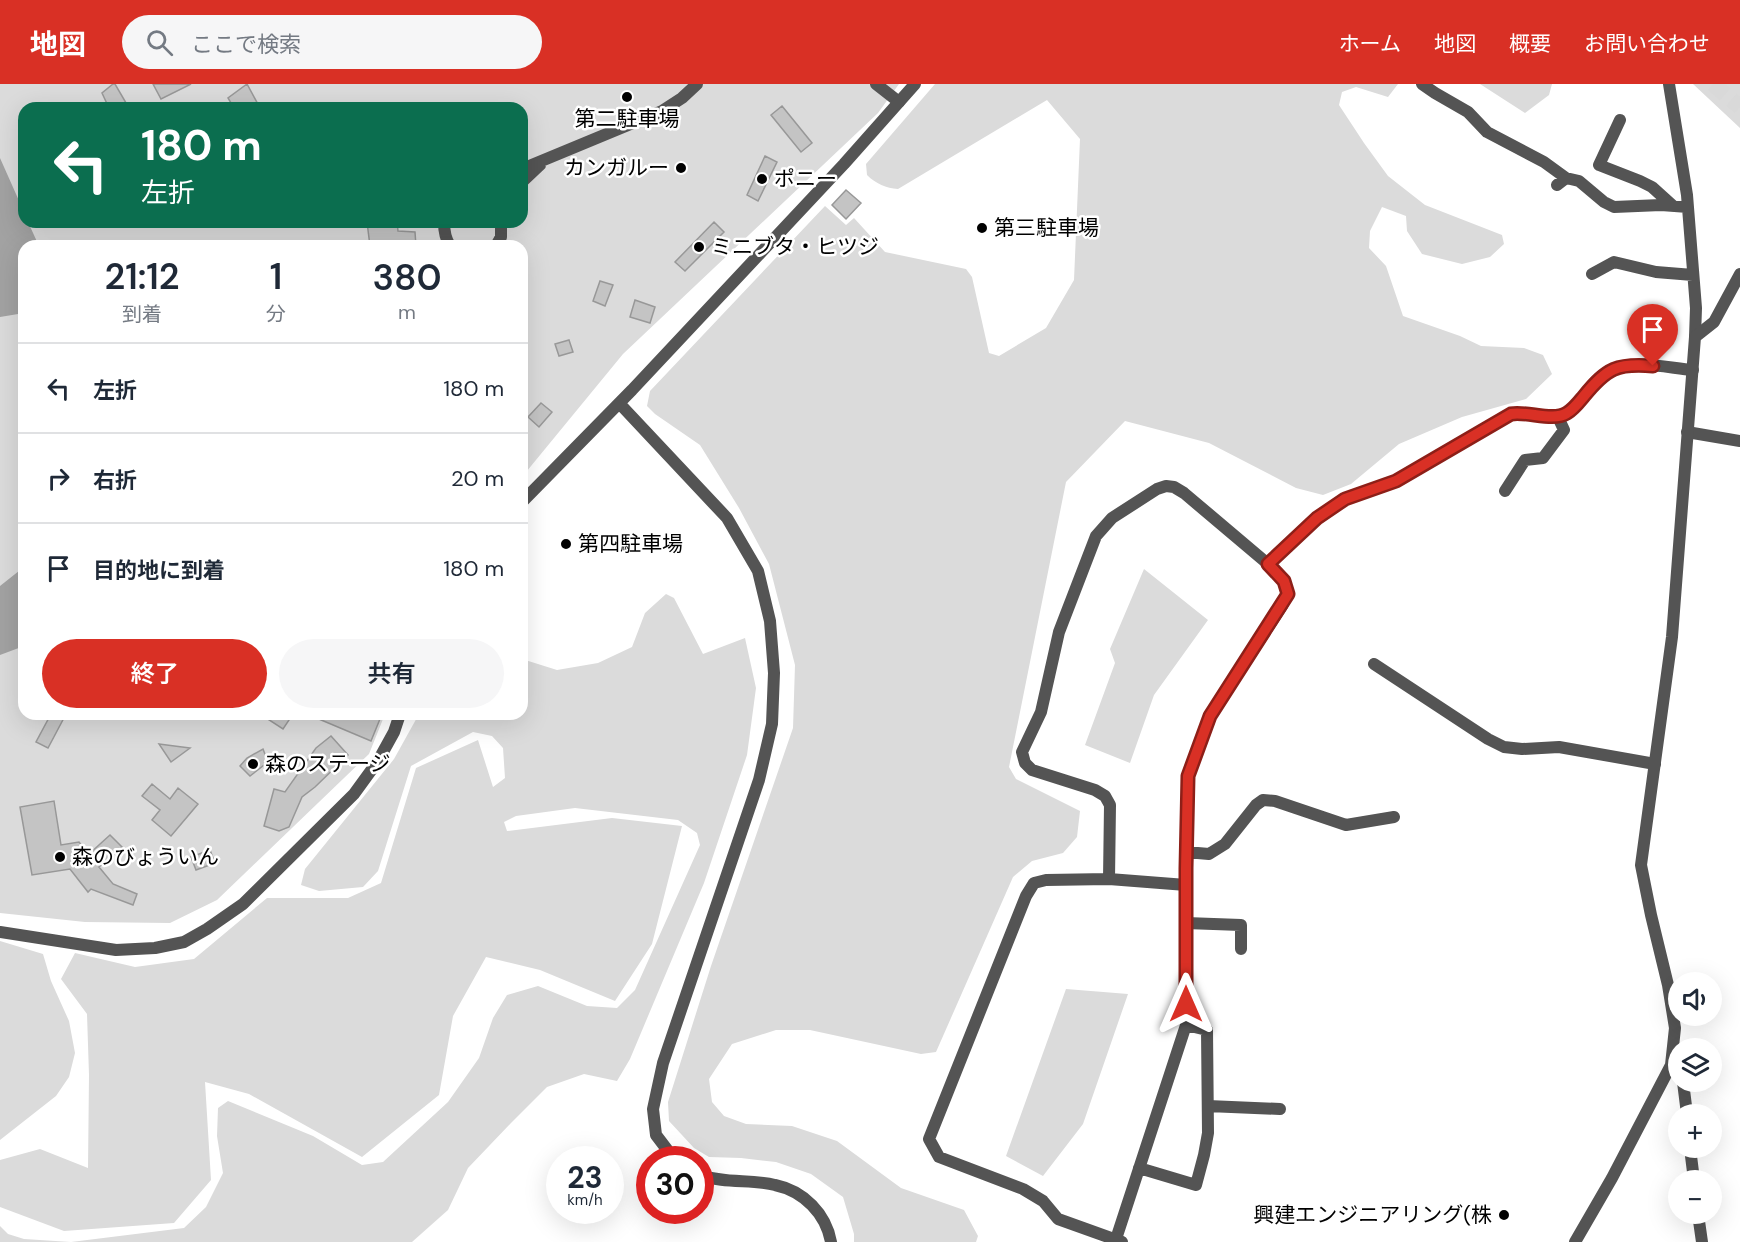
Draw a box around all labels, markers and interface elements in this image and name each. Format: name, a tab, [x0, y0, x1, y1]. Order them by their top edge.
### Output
search box	[122, 15, 542, 69]
text: 地図	[30, 26, 86, 63]
icon: search	[143, 26, 176, 59]
text: ここで検索	[191, 30, 301, 59]
text: ホーム	[1339, 30, 1401, 58]
text: 地図	[1434, 30, 1476, 58]
text: 概要	[1509, 30, 1551, 58]
text: お問い合わせ	[1584, 30, 1710, 58]
marker: 第二駐車場	[620, 90, 634, 104]
place label: 第二駐車場	[575, 105, 680, 133]
text: 180 m	[141, 118, 262, 173]
icon: left	[42, 126, 120, 204]
place label: カンガルー	[564, 154, 669, 182]
marker: カンガルー	[674, 161, 688, 175]
place label: ポニー	[774, 165, 837, 193]
marker: ポニー	[755, 172, 769, 186]
text: 左折	[141, 175, 195, 210]
place label: 第三駐車場	[994, 214, 1099, 242]
marker: 第三駐車場	[975, 221, 989, 235]
place label: ミニブタ・ヒツジ	[711, 233, 879, 261]
marker: ミニブタ・ヒツジ	[692, 240, 706, 254]
text: 21:12	[104, 253, 180, 300]
text: 1	[270, 253, 282, 300]
text: 380	[372, 254, 442, 301]
text: m	[398, 299, 416, 325]
text: 到着	[122, 301, 162, 327]
text: 分	[266, 301, 286, 327]
pin	[1627, 304, 1678, 366]
icon: arrive	[1636, 313, 1669, 346]
icon: left	[42, 372, 75, 405]
text: 180 m	[443, 374, 504, 403]
text: 左折	[93, 376, 137, 405]
icon: right	[42, 462, 75, 495]
text: 20 m	[451, 464, 504, 493]
text: 右折	[93, 466, 137, 495]
place label: 第四駐車場	[578, 530, 683, 558]
marker: 第四駐車場	[559, 537, 573, 551]
icon: arrive	[42, 552, 75, 585]
text: 180 m	[443, 554, 504, 583]
text: 目的地に到着	[93, 556, 225, 585]
button: 終了	[42, 639, 267, 708]
button: 共有	[279, 639, 504, 708]
place label: 森のステージ	[265, 750, 391, 778]
marker: 森のステージ	[246, 757, 260, 771]
place label: 森のびょういん	[72, 843, 219, 871]
marker: 森のびょういん	[53, 850, 67, 864]
position arrow	[1154, 972, 1218, 1036]
map controls	[1668, 972, 1722, 1224]
button: sound	[1668, 972, 1722, 1026]
button: layers	[1668, 1038, 1722, 1092]
button: +	[1668, 1104, 1722, 1158]
speed limit sign: 30	[636, 1146, 714, 1224]
text: 23	[567, 1158, 603, 1197]
button: −	[1668, 1170, 1722, 1224]
text: km/h	[567, 1190, 603, 1210]
place label: 興建エンジニアリング(株	[1253, 1201, 1492, 1229]
marker: 興建エンジニアリング(株	[1497, 1208, 1511, 1222]

